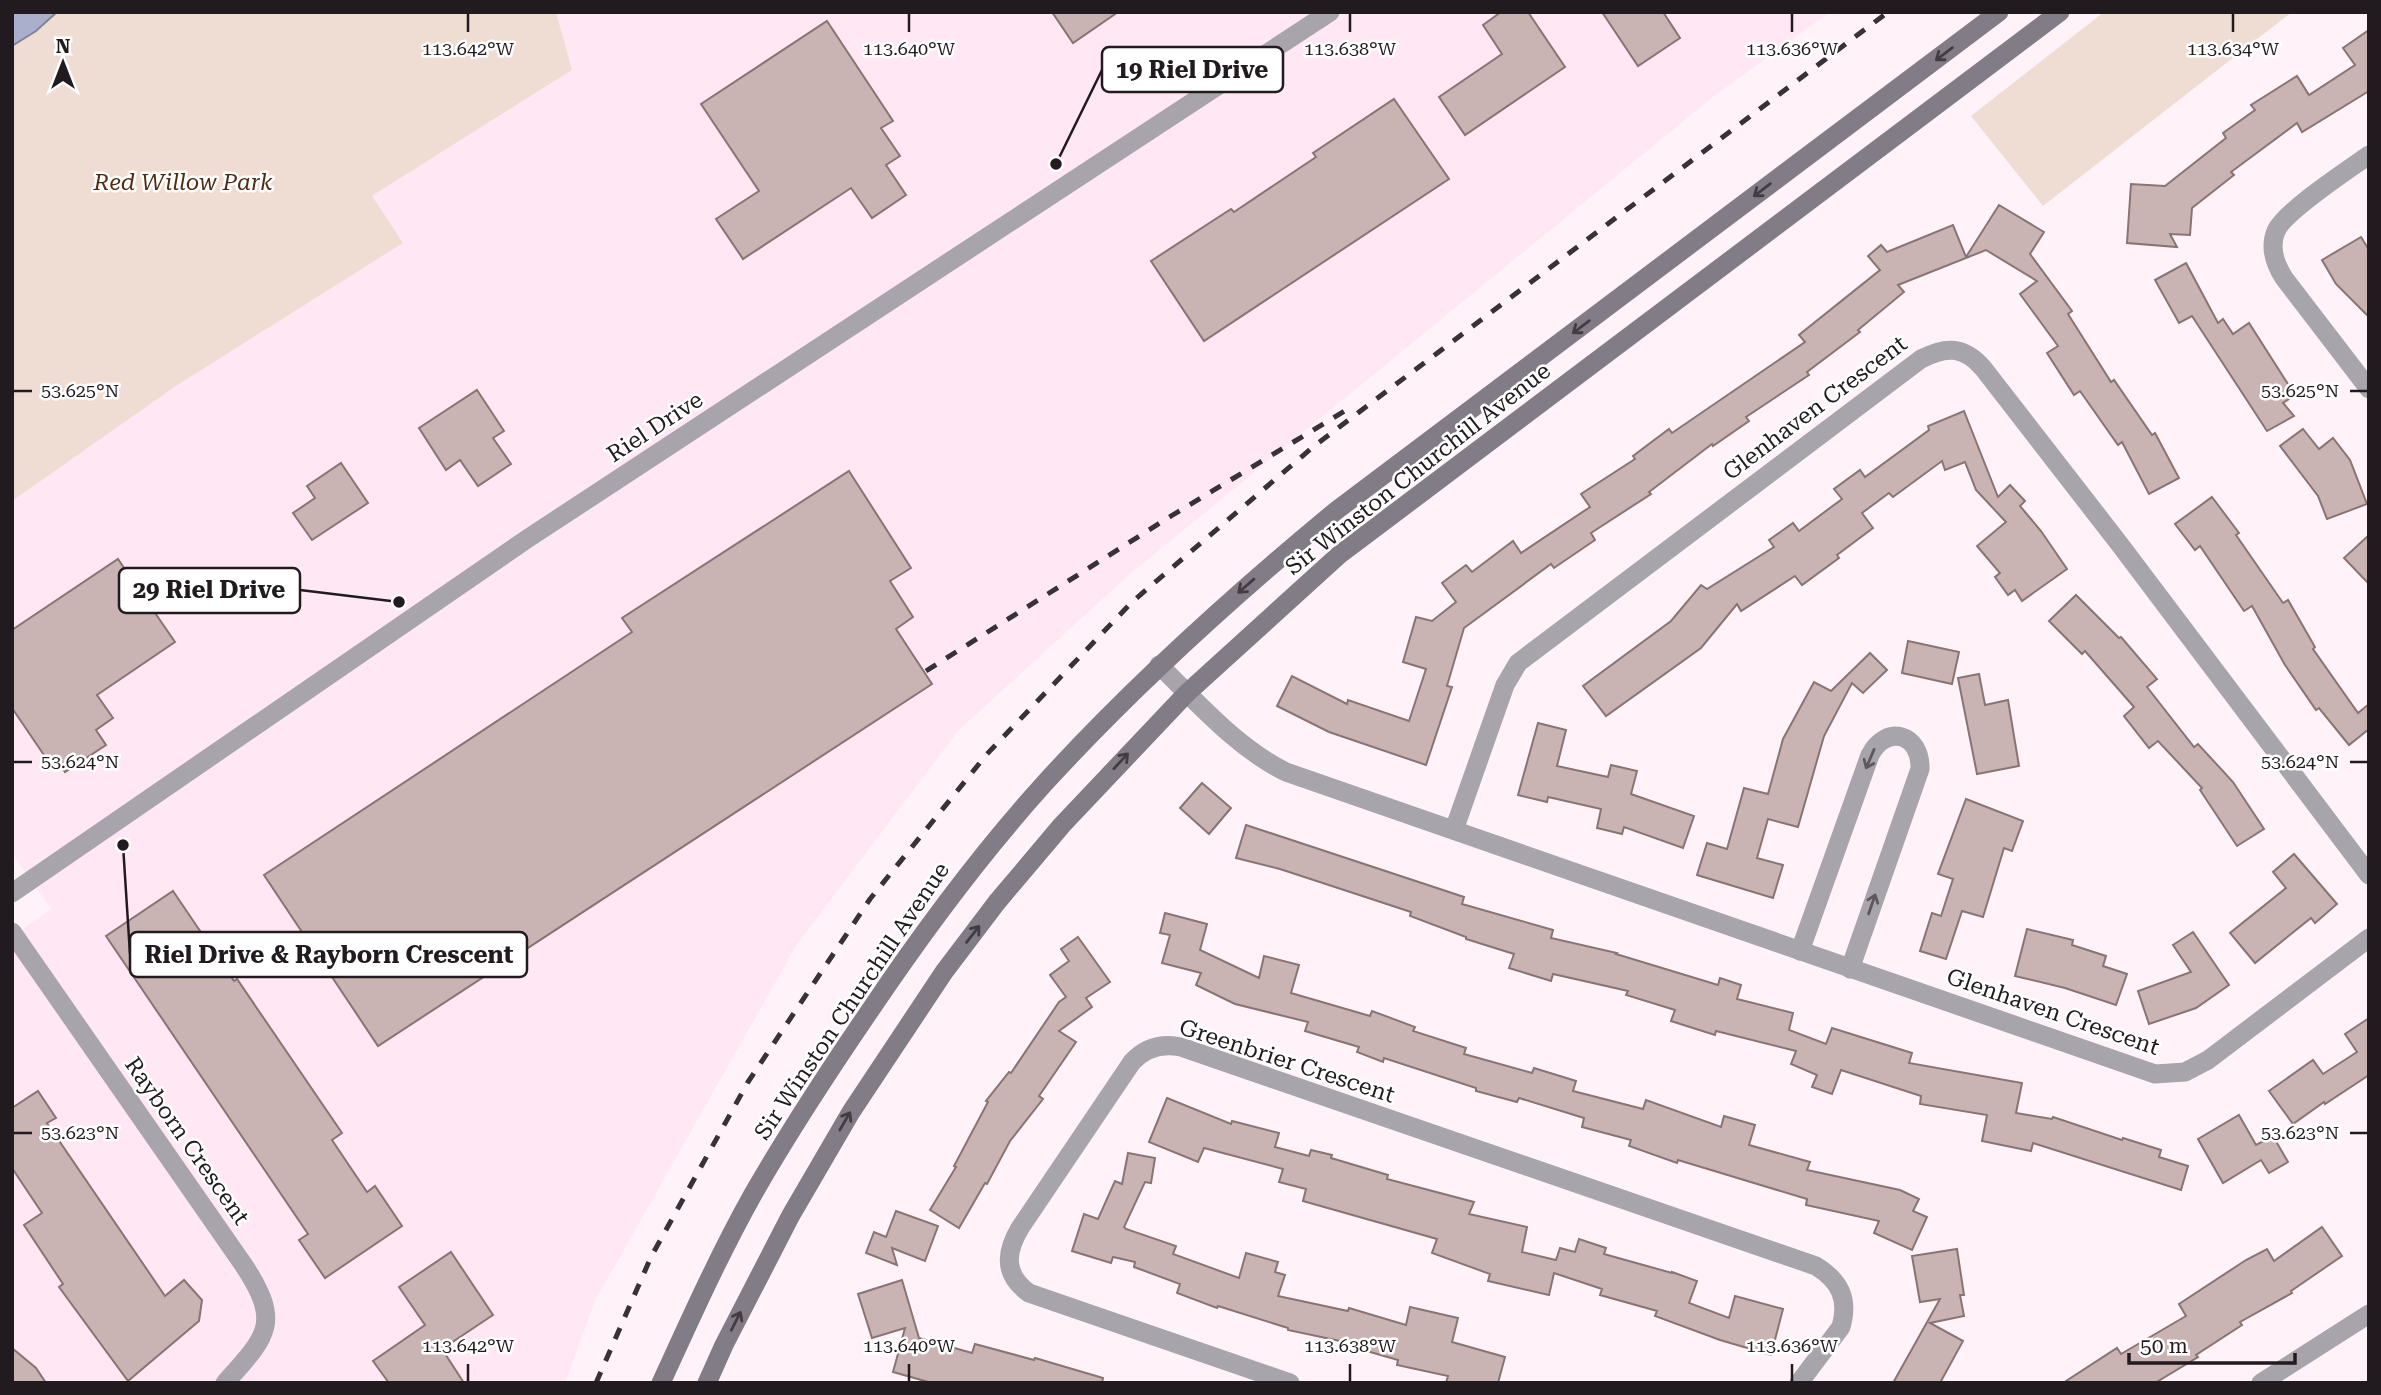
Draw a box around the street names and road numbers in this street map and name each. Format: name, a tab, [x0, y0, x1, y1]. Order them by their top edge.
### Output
street label: Glenhaven Crescent	[1718, 330, 1913, 486]
street label: Sir Winston Churchill Avenue	[1280, 357, 1556, 581]
street label: Riel Drive	[602, 386, 708, 468]
street label: Sir Winston Churchill Avenue	[749, 857, 955, 1145]
street label: Glenhaven Crescent	[1943, 963, 2163, 1061]
street label: Greenbrier Crescent	[1176, 1013, 1398, 1109]
street label: Rayborn Crescent	[119, 1052, 255, 1230]

